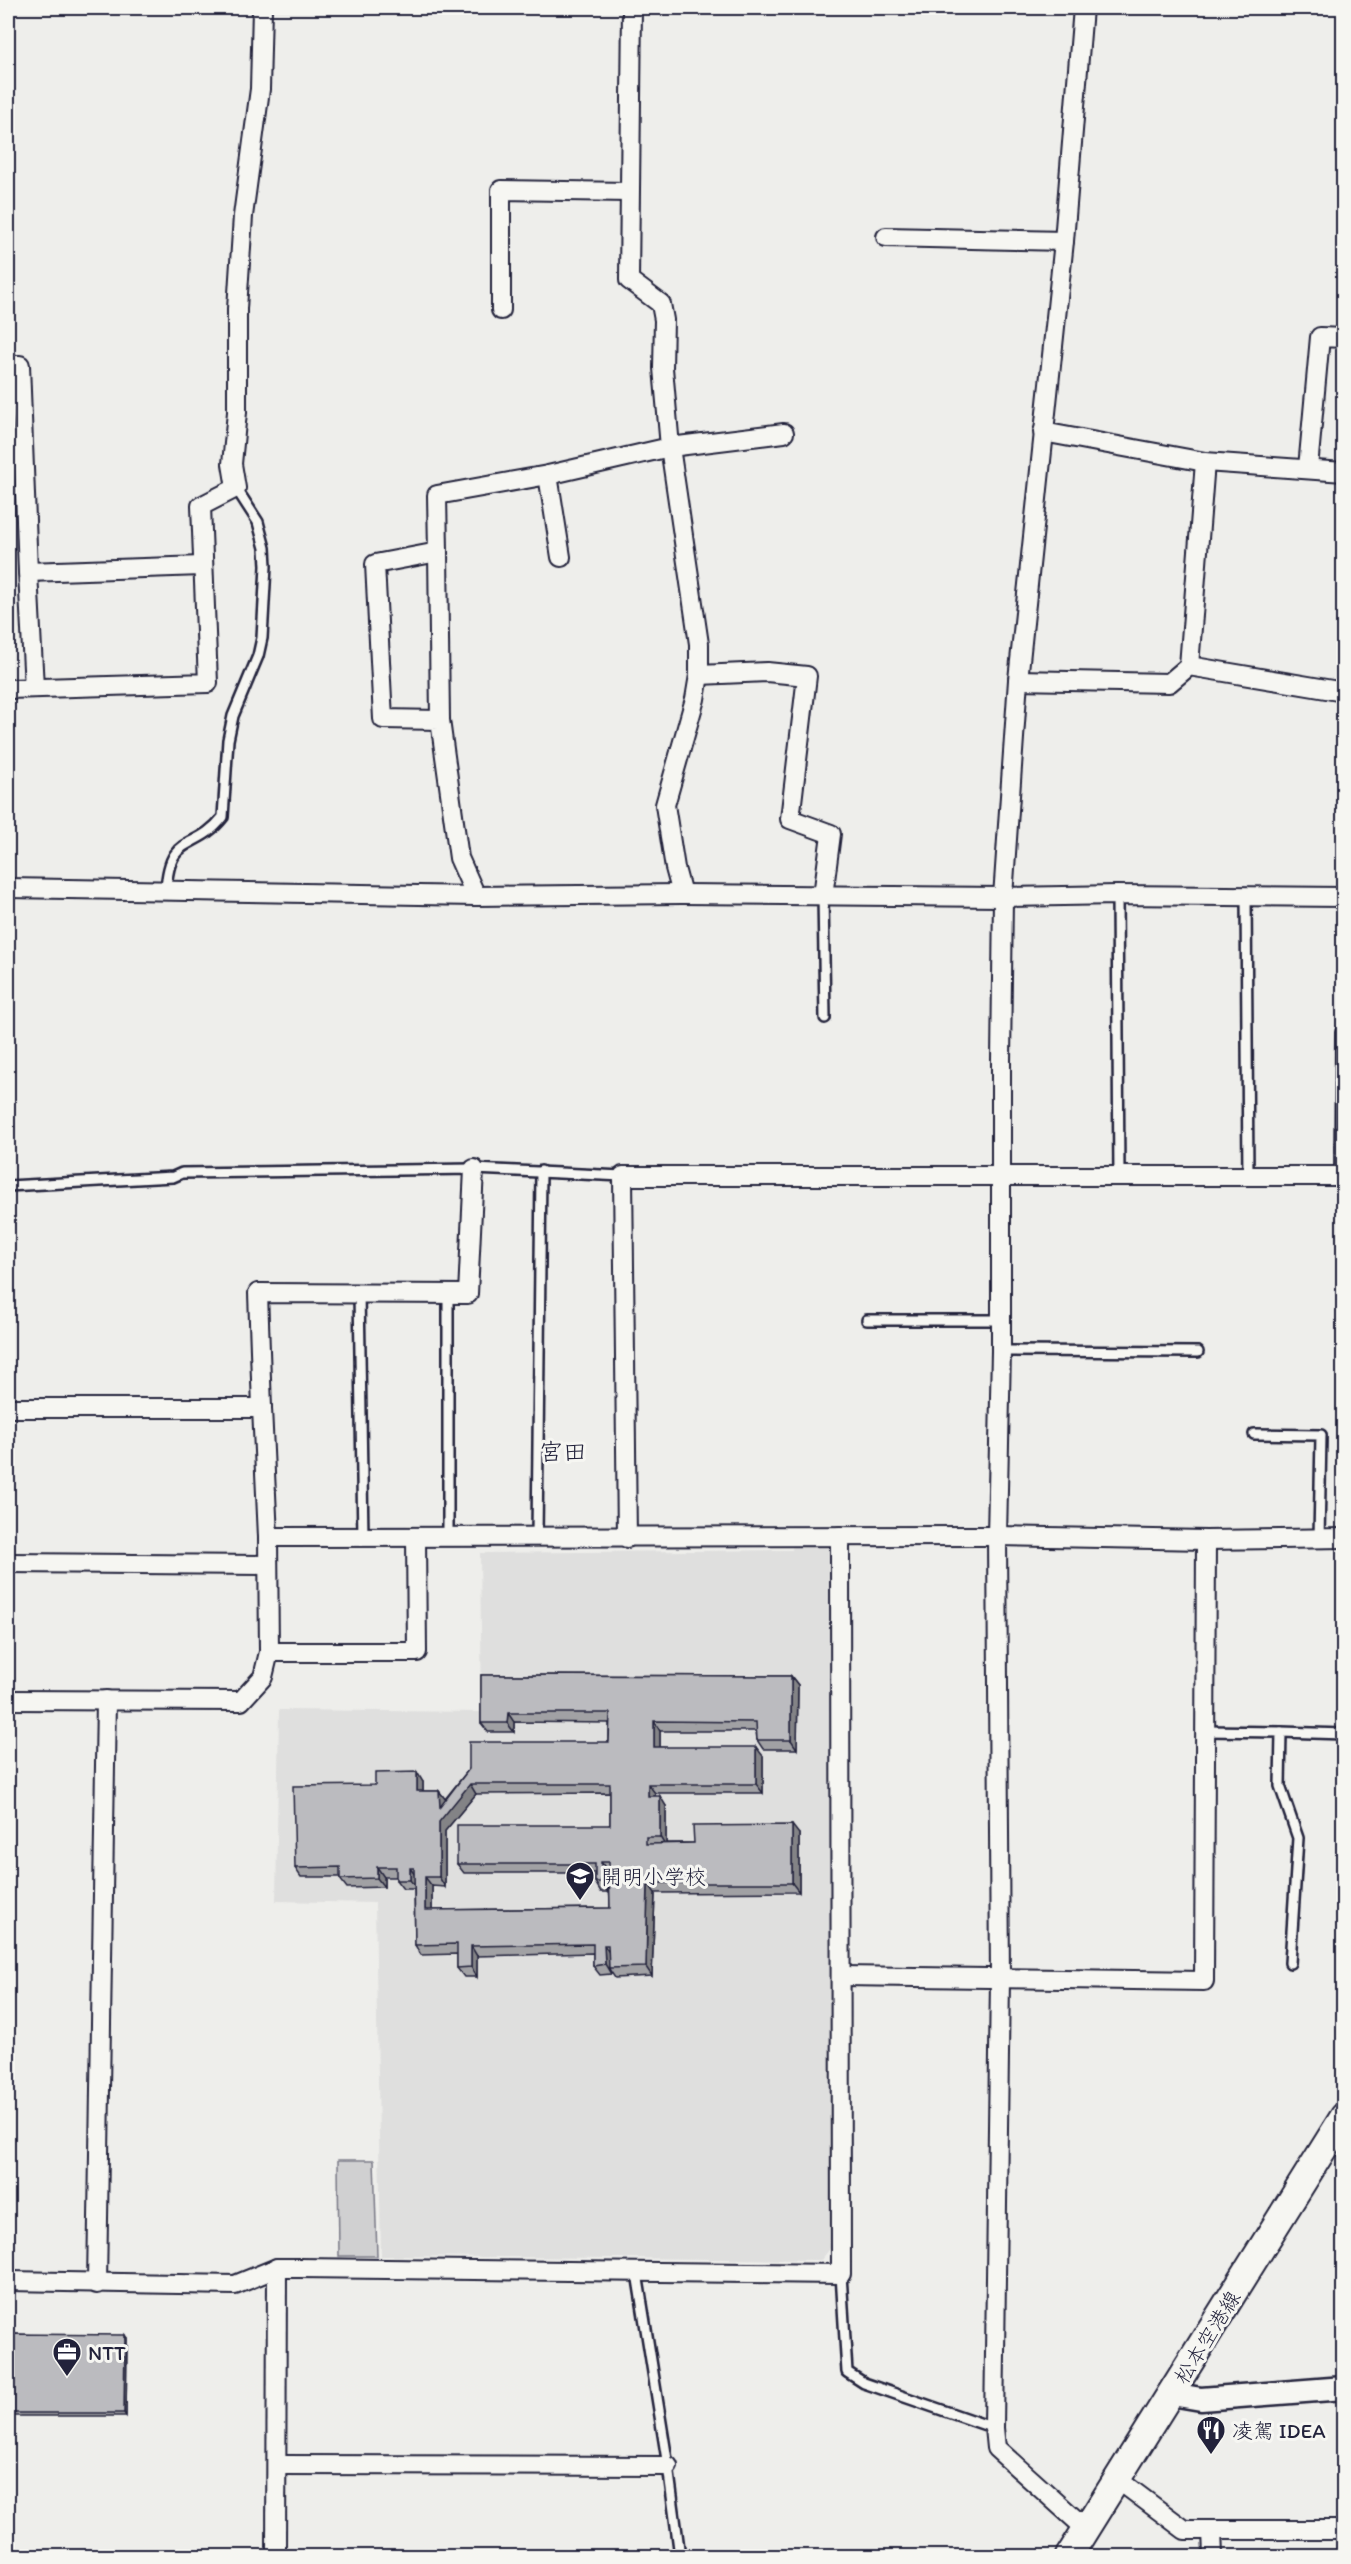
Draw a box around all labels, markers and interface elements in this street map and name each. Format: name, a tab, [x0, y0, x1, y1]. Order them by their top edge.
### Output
district label: 宮田	[539, 1437, 587, 1466]
school or university icon: 開明小学校	[564, 1860, 596, 1902]
place label: 開明小学校	[601, 1864, 706, 1889]
street label: 松本空港線	[1169, 2286, 1245, 2388]
office icon: NTT	[51, 2336, 83, 2378]
place label: NTT	[88, 2340, 126, 2365]
restaurant icon: 凌駕 IDEA	[1195, 2414, 1227, 2456]
place label: 凌駕 IDEA	[1232, 2418, 1326, 2443]

